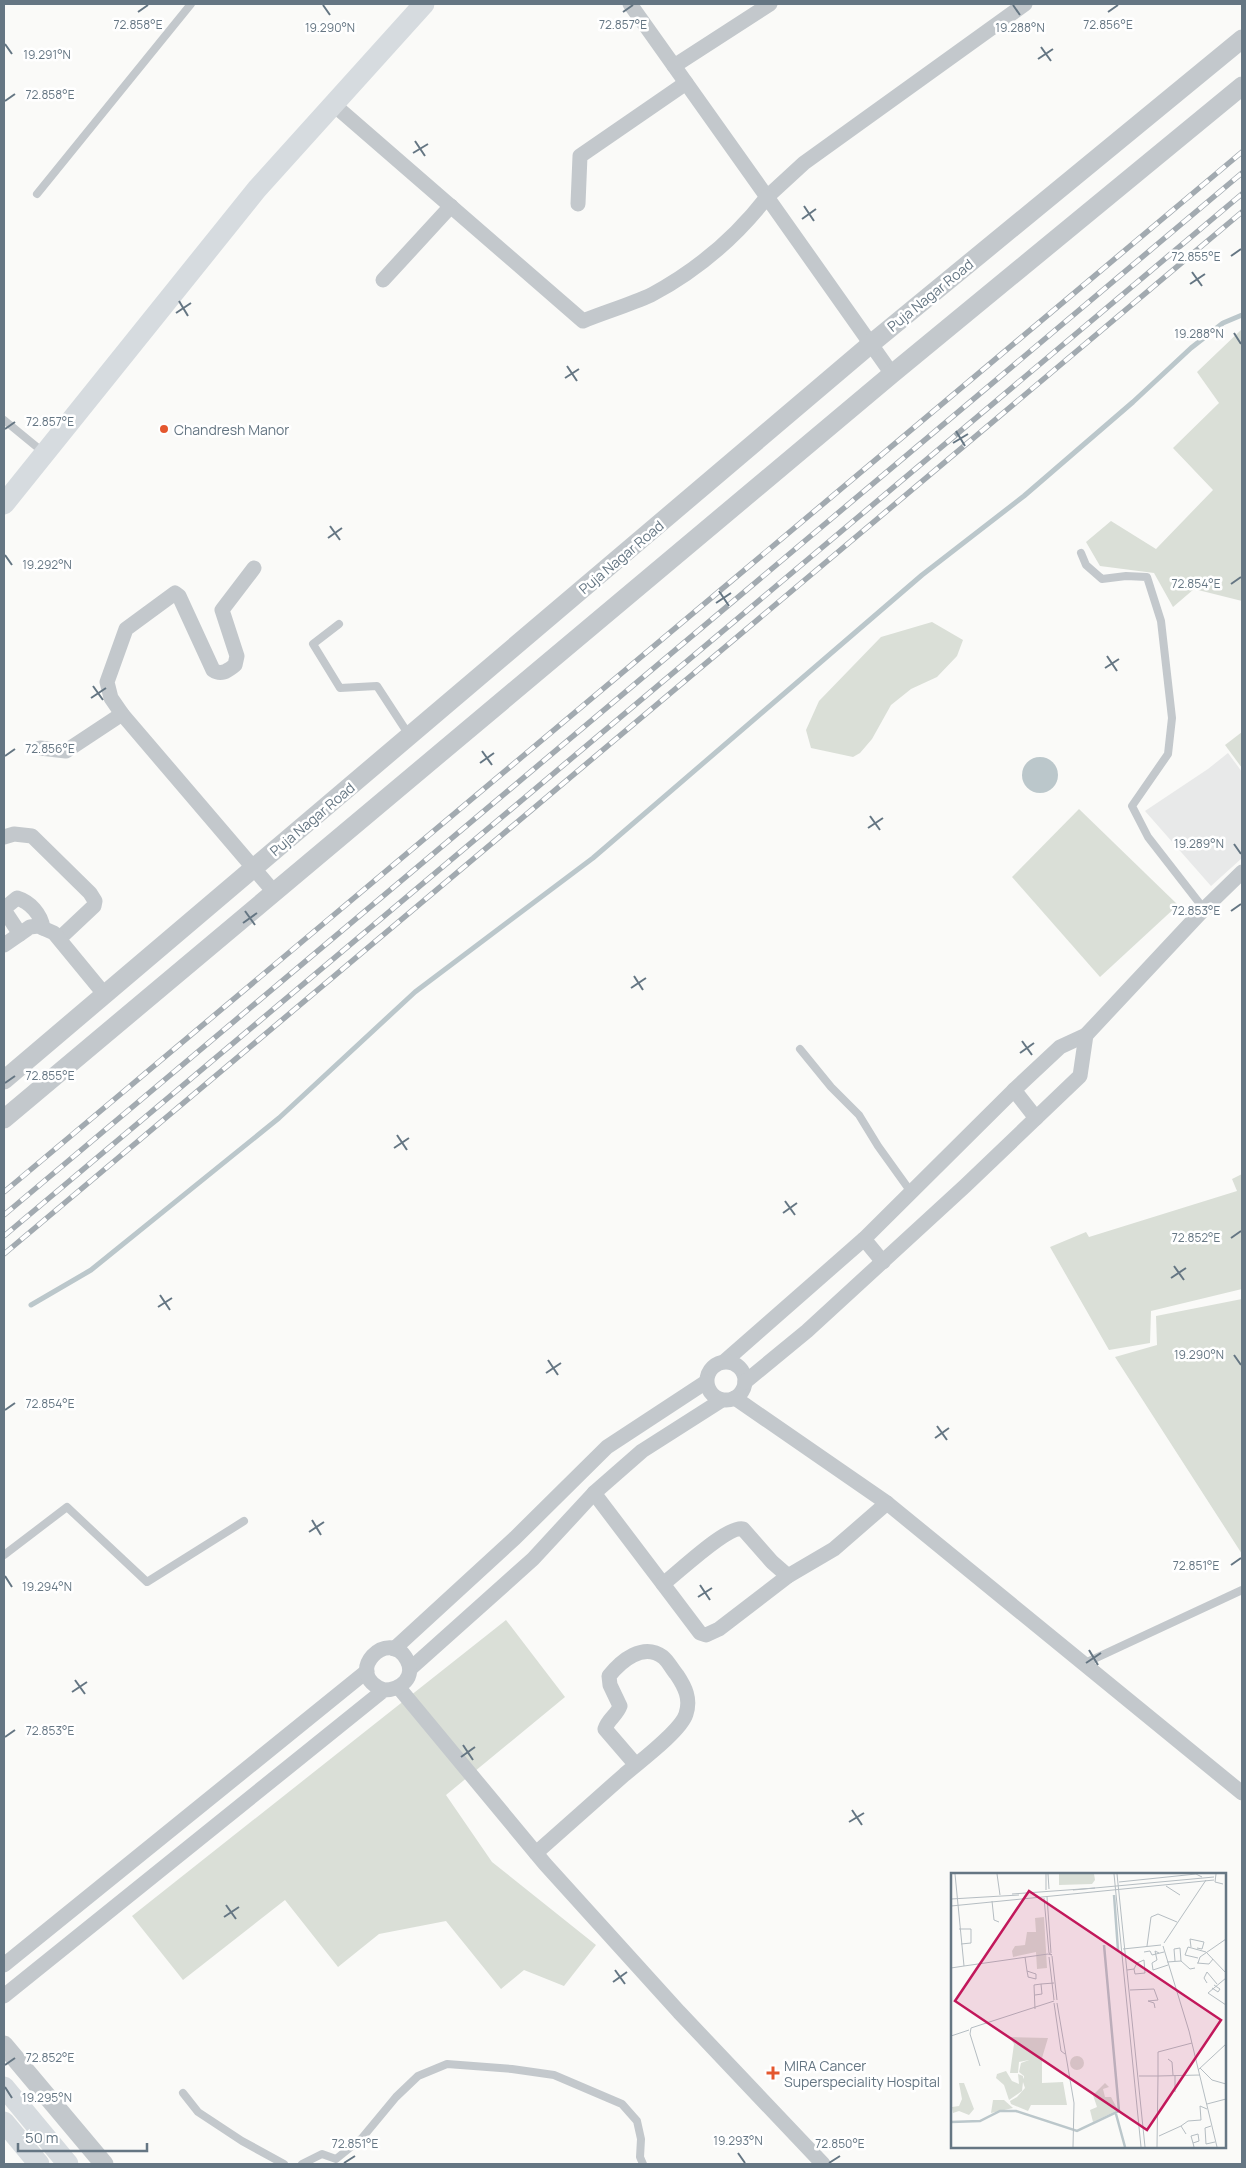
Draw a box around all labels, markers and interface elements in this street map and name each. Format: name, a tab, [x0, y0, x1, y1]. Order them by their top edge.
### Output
text: 72.858°E	[113, 16, 163, 33]
text: 72.857°E	[599, 16, 647, 33]
text: 72.856°E	[1083, 16, 1133, 33]
text: 19.290°N	[305, 19, 355, 36]
text: 19.288°N	[995, 19, 1045, 36]
text: 19.291°N	[23, 46, 71, 63]
text: 72.858°E	[25, 86, 75, 103]
text: 72.855°E	[1172, 248, 1221, 265]
street label: Puja Nagar Road	[883, 254, 977, 336]
text: 19.288°N	[1174, 325, 1224, 342]
text: 72.857°E	[26, 413, 74, 430]
place label: Chandresh Manor	[174, 420, 289, 439]
marker: Chandresh Manor	[158, 423, 170, 435]
street label: Puja Nagar Road	[575, 516, 667, 598]
text: 19.292°N	[22, 556, 72, 573]
text: 72.854°E	[1171, 575, 1221, 592]
text: 72.856°E	[25, 740, 75, 757]
street label: Puja Nagar Road	[266, 778, 358, 860]
text: 19.289°N	[1174, 835, 1224, 852]
text: 72.853°E	[1172, 902, 1220, 919]
text: 72.855°E	[26, 1067, 75, 1084]
text: 72.852°E	[1172, 1229, 1220, 1246]
text: 19.290°N	[1174, 1346, 1224, 1363]
text: 72.854°E	[25, 1395, 75, 1412]
text: 72.851°E	[1173, 1557, 1220, 1574]
text: 19.294°N	[22, 1578, 72, 1595]
text: 72.853°E	[26, 1722, 74, 1739]
inset map	[951, 1873, 1226, 2148]
text: 72.852°E	[26, 2049, 74, 2066]
place label: MIRA Cancer Superspeciality Hospital	[784, 2056, 940, 2091]
marker: MIRA Cancer Superspeciality Hospital	[766, 2066, 780, 2080]
text: 19.295°N	[22, 2089, 72, 2106]
scale bar	[18, 2120, 146, 2152]
text: 50 m	[25, 2127, 59, 2148]
text: 19.293°N	[713, 2132, 763, 2149]
text: 72.851°E	[332, 2135, 379, 2152]
text: 72.850°E	[815, 2135, 865, 2152]

